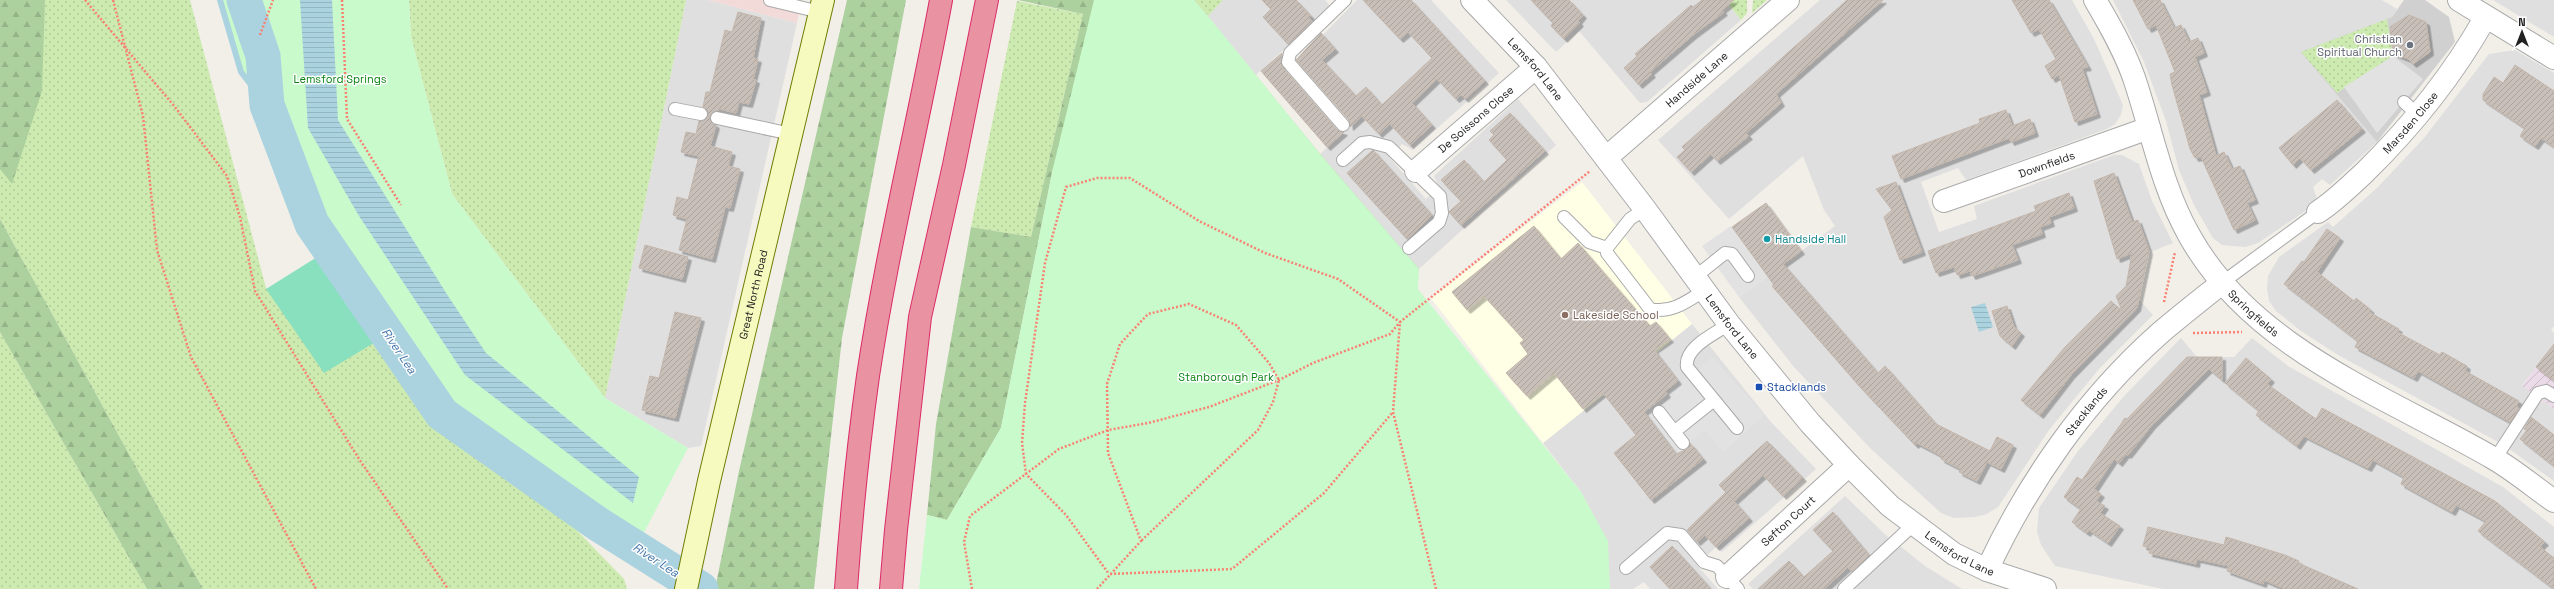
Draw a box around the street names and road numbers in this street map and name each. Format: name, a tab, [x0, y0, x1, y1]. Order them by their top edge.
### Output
street label: Lemsford Lane	[1505, 35, 1566, 103]
street label: Handside Lane	[1663, 48, 1731, 110]
street label: De Soissons Close	[1435, 83, 1516, 156]
street label: Marsden Close	[2380, 88, 2441, 157]
street label: Downfields	[2017, 148, 2077, 181]
street label: Great North Road	[736, 248, 771, 341]
street label: Springfields	[2225, 287, 2282, 340]
street label: Lemsford Lane	[1703, 291, 1762, 362]
street label: Stacklands	[2062, 383, 2111, 438]
street label: Sefton Court	[1758, 492, 1818, 549]
street label: Lemsford Lane	[1922, 528, 1996, 579]

